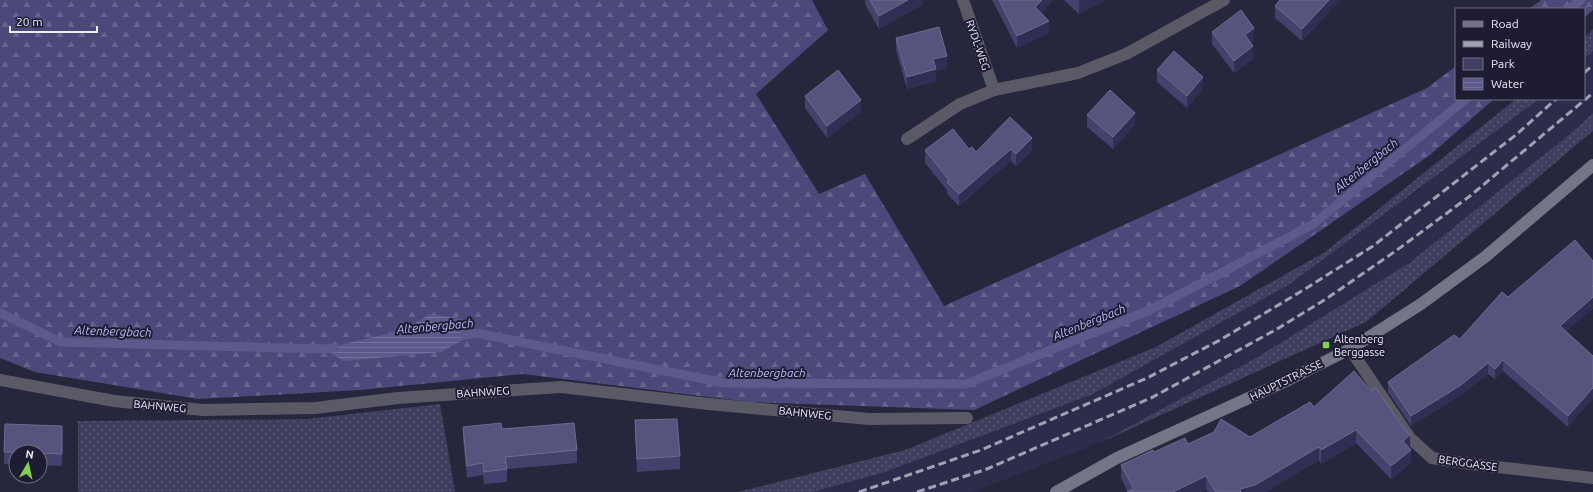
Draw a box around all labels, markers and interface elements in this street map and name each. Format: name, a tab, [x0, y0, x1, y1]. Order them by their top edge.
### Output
scale bar	[10, 8, 97, 34]
legend	[1455, 8, 1585, 100]
text: 20 m	[16, 15, 43, 28]
text: Road	[1491, 17, 1519, 30]
street label: RYDL-WEG	[964, 18, 992, 72]
text: Railway	[1491, 37, 1532, 50]
text: Park	[1491, 57, 1515, 70]
text: Water	[1491, 77, 1524, 90]
water label: Altenbergbach	[1331, 136, 1400, 195]
water label: Altenbergbach	[1050, 302, 1127, 343]
water label: Altenbergbach	[395, 316, 474, 336]
water label: Altenbergbach	[73, 323, 152, 339]
place label: Altenberg Berggasse	[1334, 333, 1385, 358]
marker: Altenberg Berggasse	[1321, 340, 1331, 350]
street label: HAUPTSTRASSE	[1248, 357, 1324, 403]
water label: Altenbergbach	[727, 366, 806, 379]
street label: BAHNWEG	[456, 384, 510, 400]
street label: BAHNWEG	[133, 398, 187, 414]
street label: BAHNWEG	[778, 404, 832, 422]
north arrow	[8, 444, 48, 484]
text: N	[25, 448, 35, 461]
street label: BERGGASSE	[1438, 453, 1498, 473]

